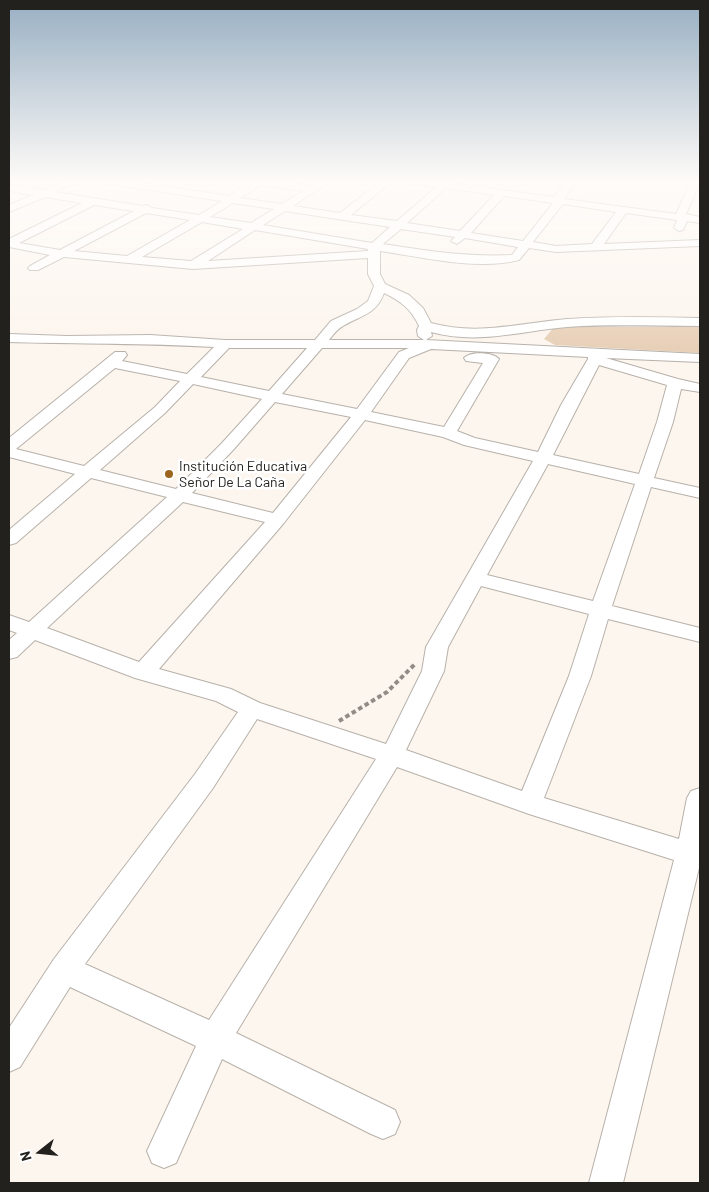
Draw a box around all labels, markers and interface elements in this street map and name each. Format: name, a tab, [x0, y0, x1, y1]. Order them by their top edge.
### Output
place label: Institución Educativa Señor De La Caña	[179, 458, 307, 491]
marker: Institución Educativa Señor De La Caña	[163, 468, 175, 480]
north arrow	[15, 1127, 65, 1177]
text: N	[16, 1149, 35, 1163]

